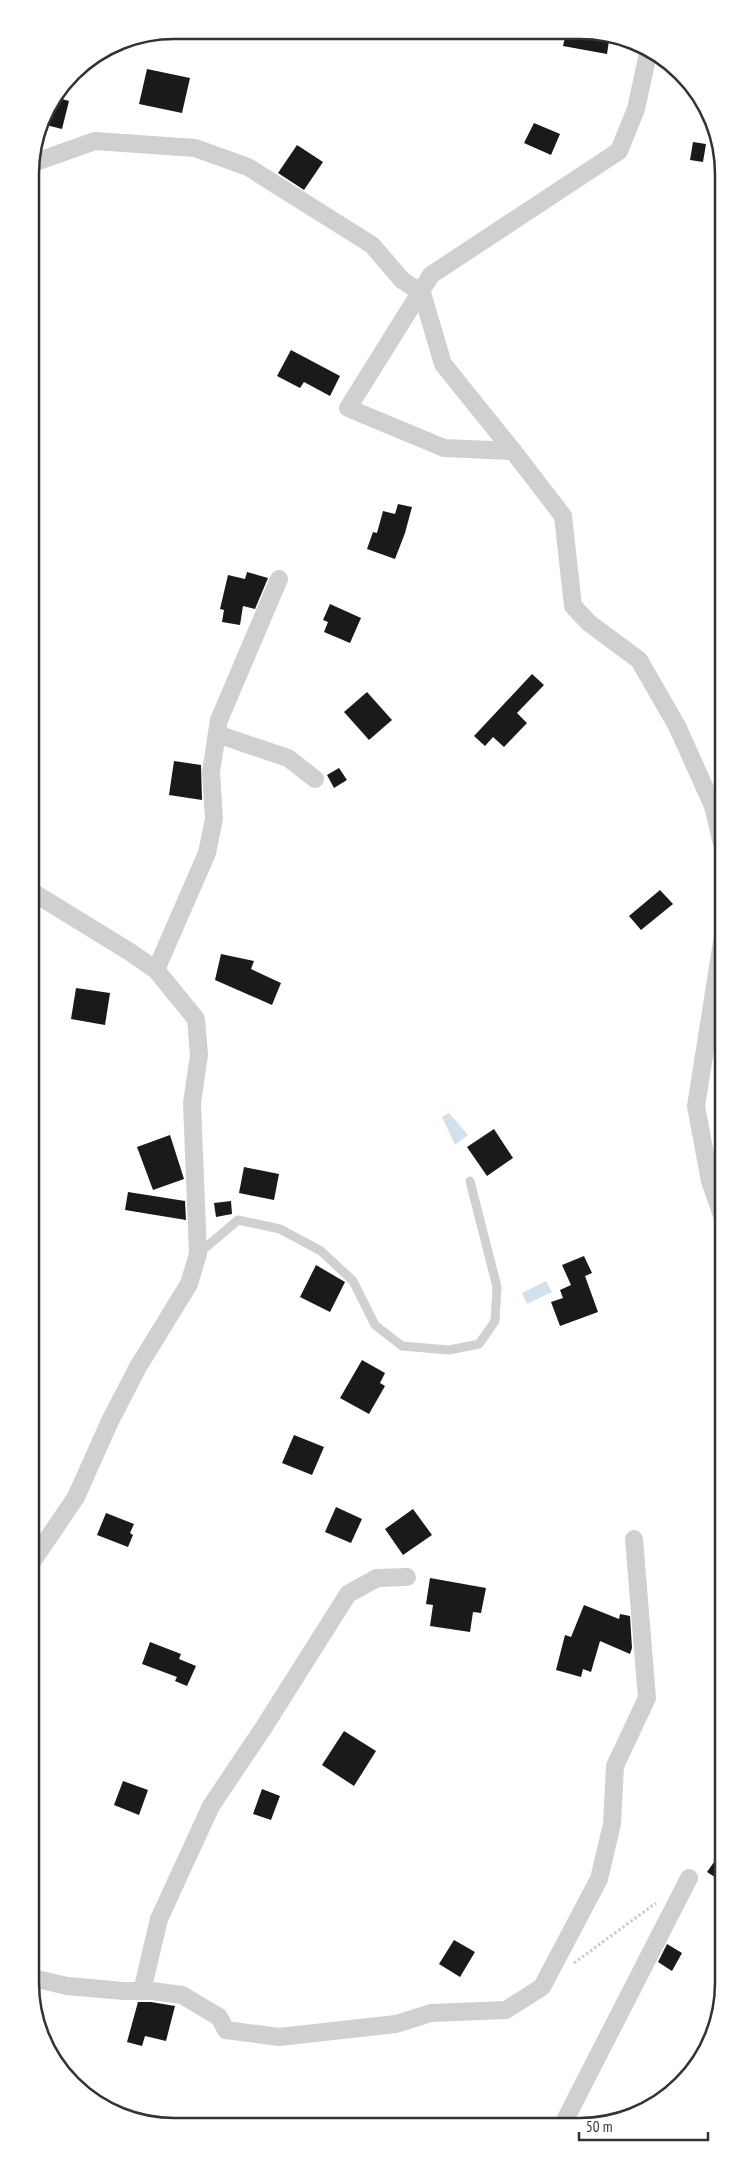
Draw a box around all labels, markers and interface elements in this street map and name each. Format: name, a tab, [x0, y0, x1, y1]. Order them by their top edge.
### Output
scale bar	[579, 2110, 708, 2142]
text: 50 m	[586, 2117, 612, 2136]

